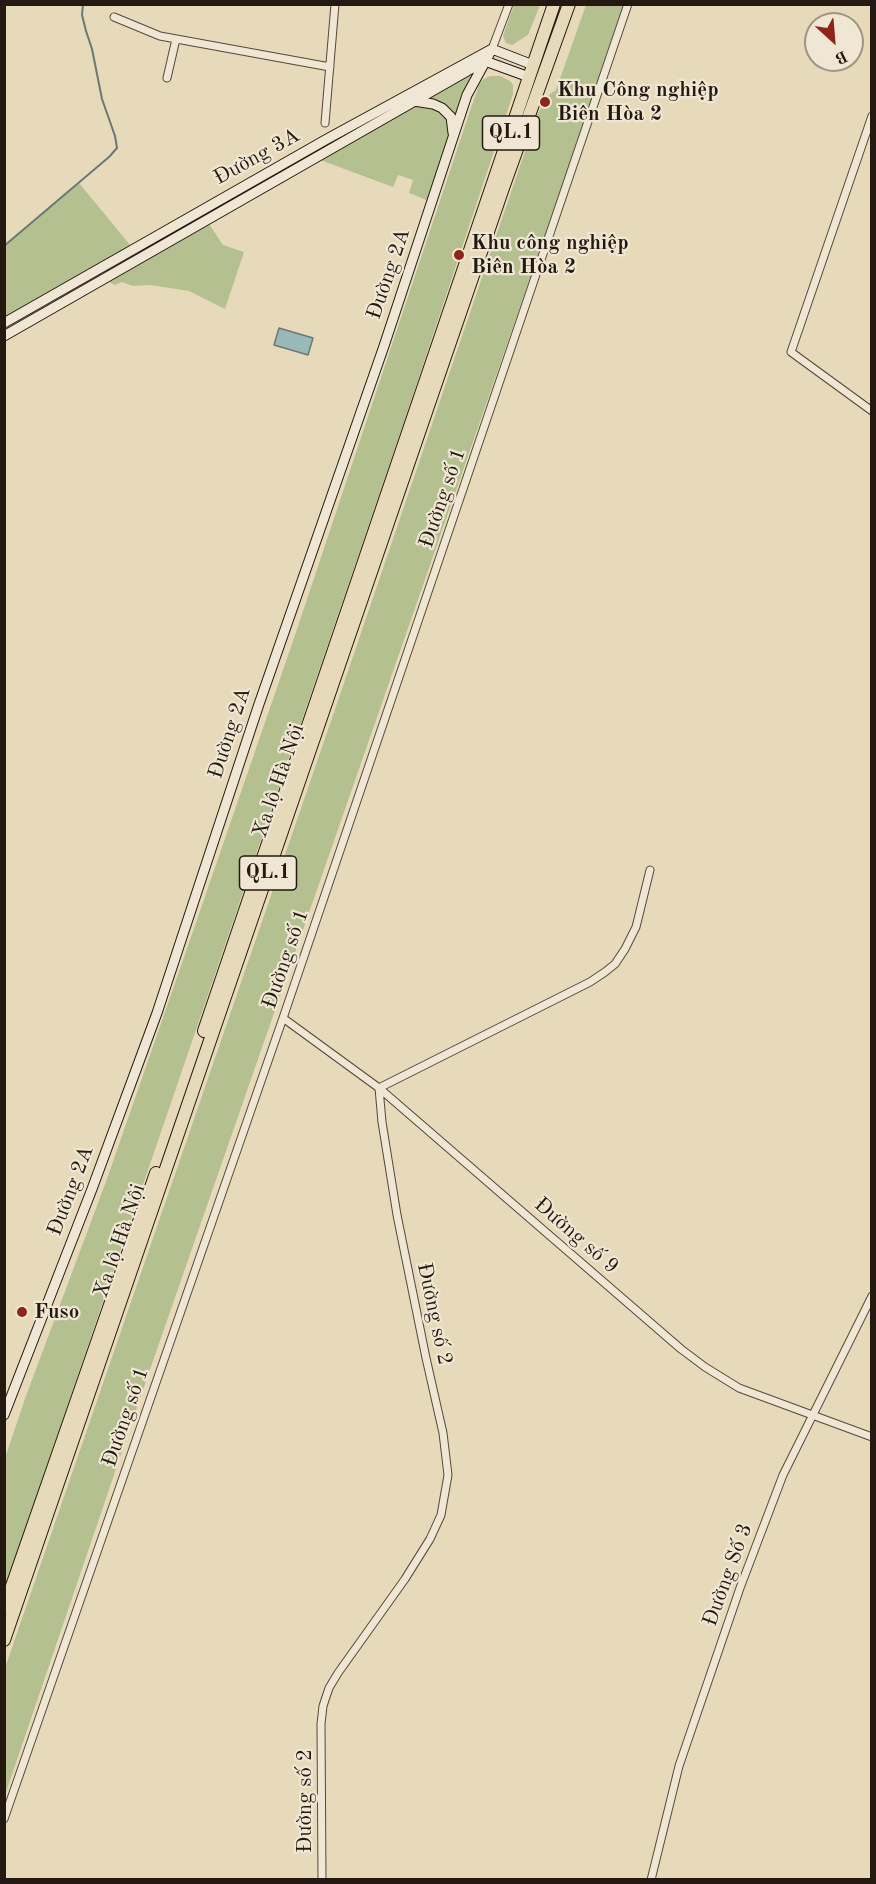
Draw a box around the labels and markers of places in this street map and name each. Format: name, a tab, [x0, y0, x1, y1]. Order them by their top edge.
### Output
place label: Khu Công nghiệp Biên Hòa 2	[557, 77, 719, 127]
marker: Khu Công nghiệp Biên Hòa 2	[538, 95, 552, 109]
place label: Khu công nghiệp Biên Hòa 2	[471, 230, 629, 280]
marker: Khu công nghiệp Biên Hòa 2	[452, 248, 466, 262]
place label: Fuso	[34, 1299, 79, 1325]
marker: Fuso	[15, 1305, 29, 1319]

